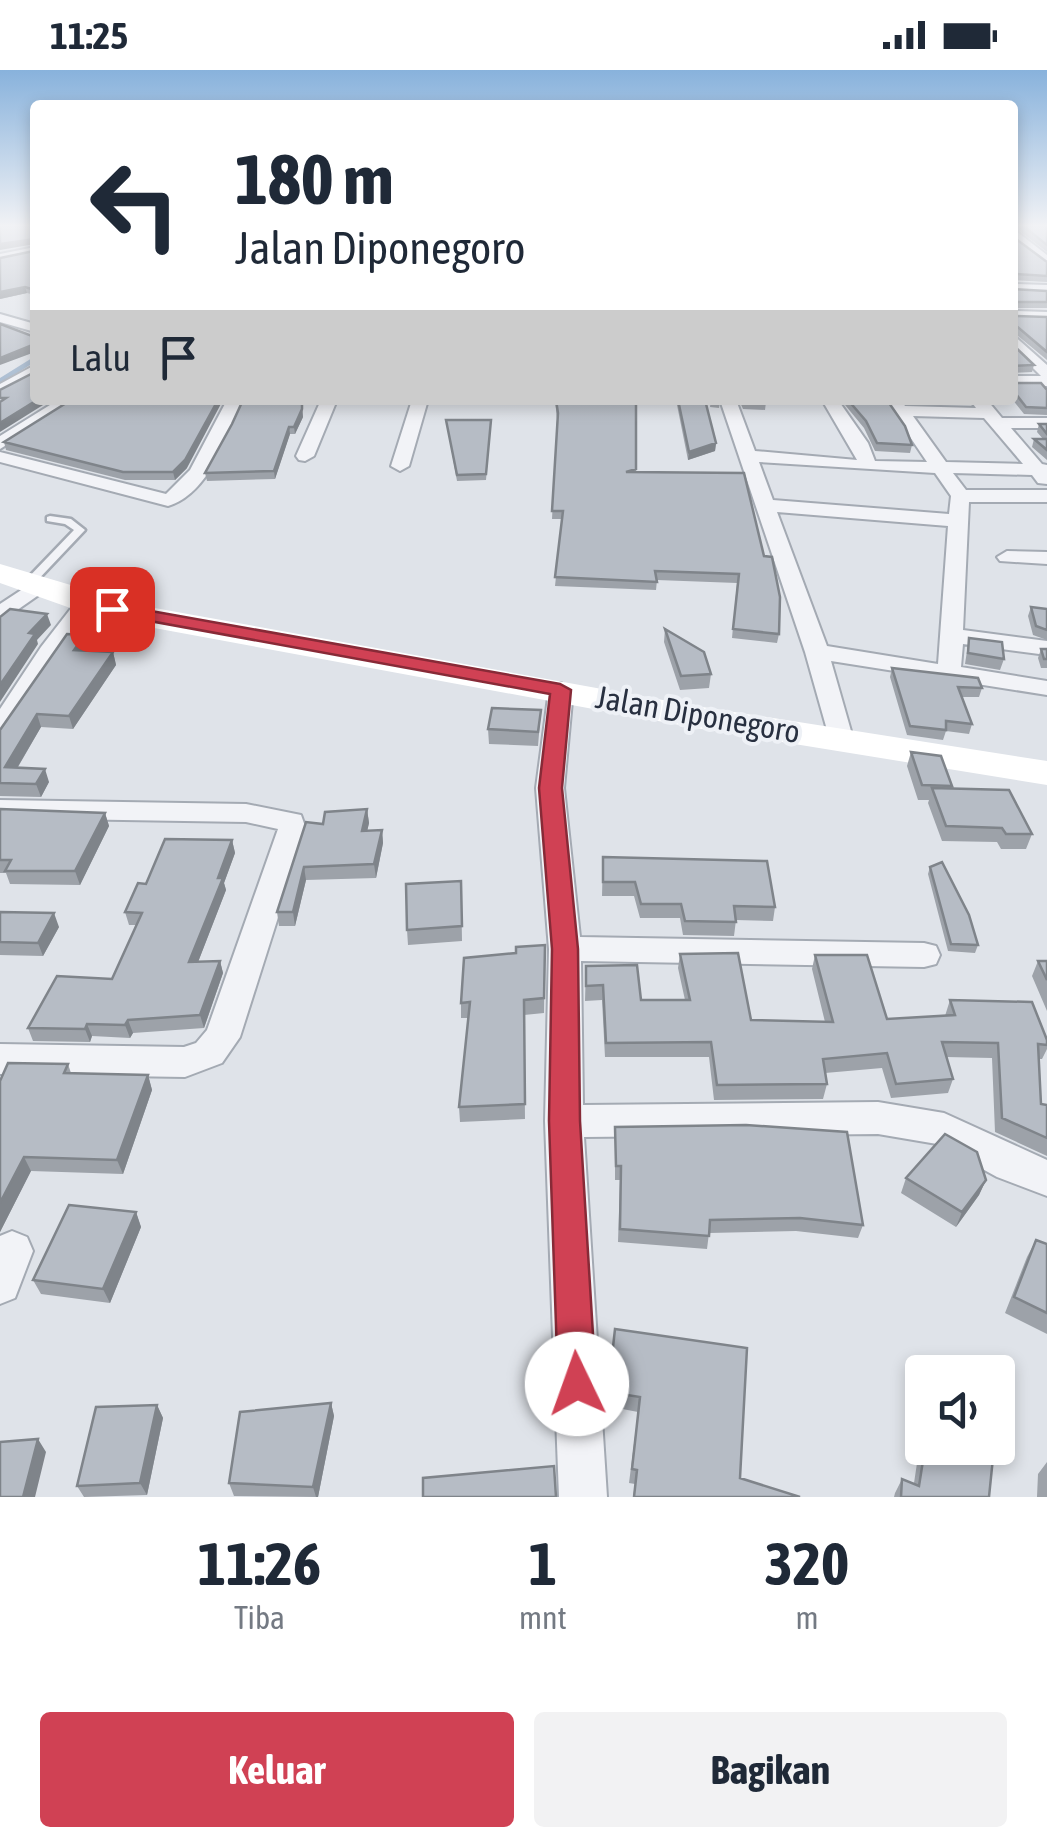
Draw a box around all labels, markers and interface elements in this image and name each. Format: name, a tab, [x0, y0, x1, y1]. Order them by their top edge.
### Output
text: 11:25	[50, 14, 128, 57]
text: 180 m	[235, 139, 394, 219]
icon: left	[70, 140, 200, 270]
text: Jalan Diponegoro	[235, 222, 525, 274]
icon: arrive	[151, 330, 206, 385]
text: Lalu	[70, 336, 131, 379]
pin	[70, 567, 155, 652]
icon: arrive	[85, 582, 140, 637]
street label: Jalan Diponegoro	[593, 678, 803, 750]
position arrow	[525, 1332, 629, 1436]
map controls	[905, 1355, 1015, 1465]
button: sound	[905, 1355, 1015, 1465]
text: 11:26	[198, 1529, 321, 1598]
text: 1	[529, 1529, 557, 1598]
text: 320	[765, 1529, 849, 1598]
text: Tiba	[234, 1599, 285, 1636]
text: mnt	[519, 1599, 567, 1636]
text: m	[795, 1599, 818, 1636]
button: Keluar	[40, 1712, 514, 1827]
button: Bagikan	[534, 1712, 1007, 1827]

